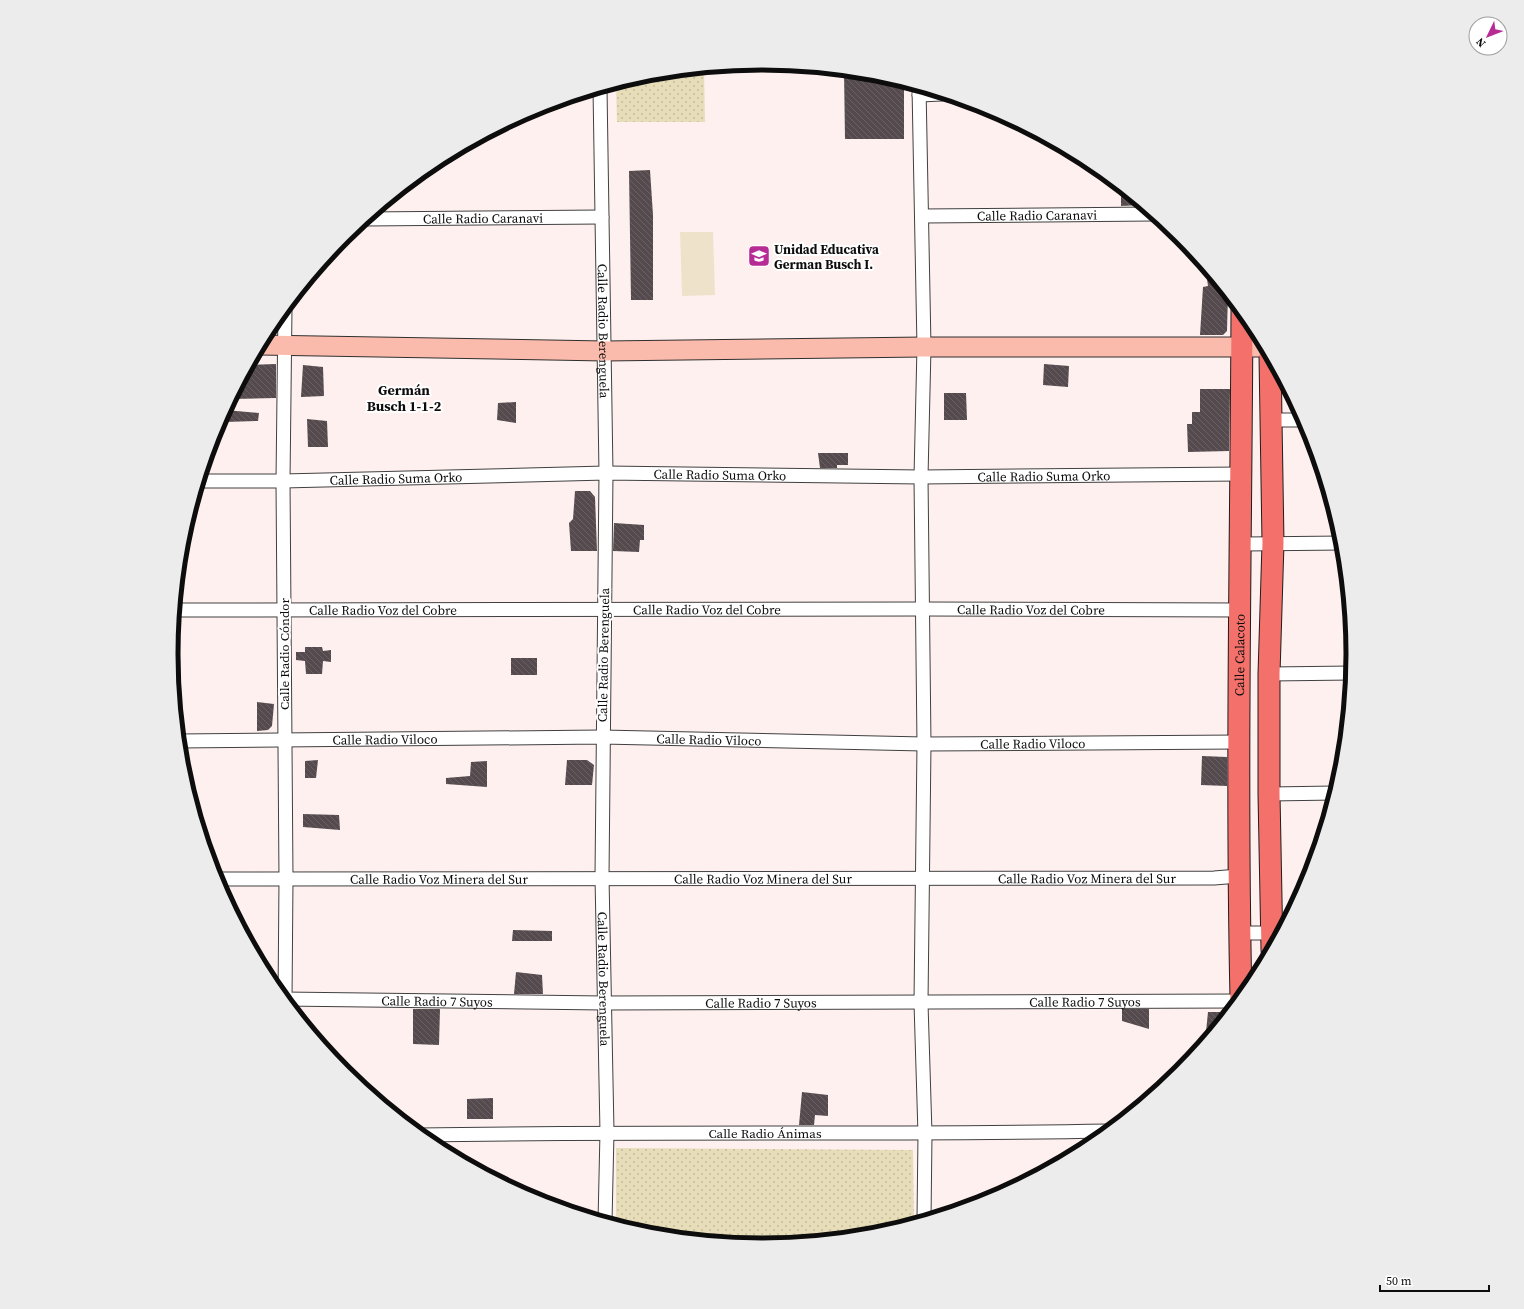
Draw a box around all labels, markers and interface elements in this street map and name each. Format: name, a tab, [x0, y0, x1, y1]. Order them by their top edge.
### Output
north arrow	[1468, 16, 1508, 56]
text: N	[1473, 34, 1489, 51]
street label: Calle Radio Caranavi	[977, 206, 1097, 225]
street label: Calle Radio Caranavi	[423, 209, 543, 228]
place label: Unidad Educativa German Busch I.	[774, 241, 879, 273]
school or university icon: Unidad Educativa German Busch I.	[746, 243, 772, 269]
street label: Calle Radio Berenguela	[594, 264, 613, 399]
district label: Germán Busch 1-1-2	[367, 380, 442, 416]
street label: Calle Radio Suma Orko	[653, 466, 786, 484]
street label: Calle Radio Suma Orko	[977, 467, 1110, 485]
street label: Calle Radio Suma Orko	[329, 469, 463, 489]
street label: Calle Radio Berenguela	[594, 587, 613, 722]
street label: Calle Radio Cóndor	[276, 598, 293, 710]
street label: Calle Radio Voz del Cobre	[633, 601, 781, 618]
street label: Calle Radio Voz del Cobre	[957, 601, 1105, 619]
street label: Calle Radio Voz del Cobre	[309, 602, 457, 619]
street label: Calle Calacoto	[1231, 614, 1249, 696]
street label: Calle Radio Viloco	[656, 730, 762, 749]
street label: Calle Radio Viloco	[332, 731, 438, 749]
street label: Calle Radio Viloco	[980, 735, 1086, 753]
street label: Calle Radio Voz Minera del Sur	[674, 870, 852, 888]
street label: Calle Radio Voz Minera del Sur	[998, 870, 1176, 887]
street label: Calle Radio Voz Minera del Sur	[350, 871, 528, 888]
street label: Calle Radio Berenguela	[594, 911, 613, 1047]
street label: Calle Radio 7 Suyos	[381, 992, 493, 1011]
street label: Calle Radio 7 Suyos	[1029, 993, 1141, 1011]
street label: Calle Radio 7 Suyos	[705, 994, 817, 1012]
street label: Calle Radio Ánimas	[708, 1125, 822, 1142]
scale bar	[1380, 1267, 1489, 1293]
text: 50 m	[1386, 1273, 1412, 1289]

